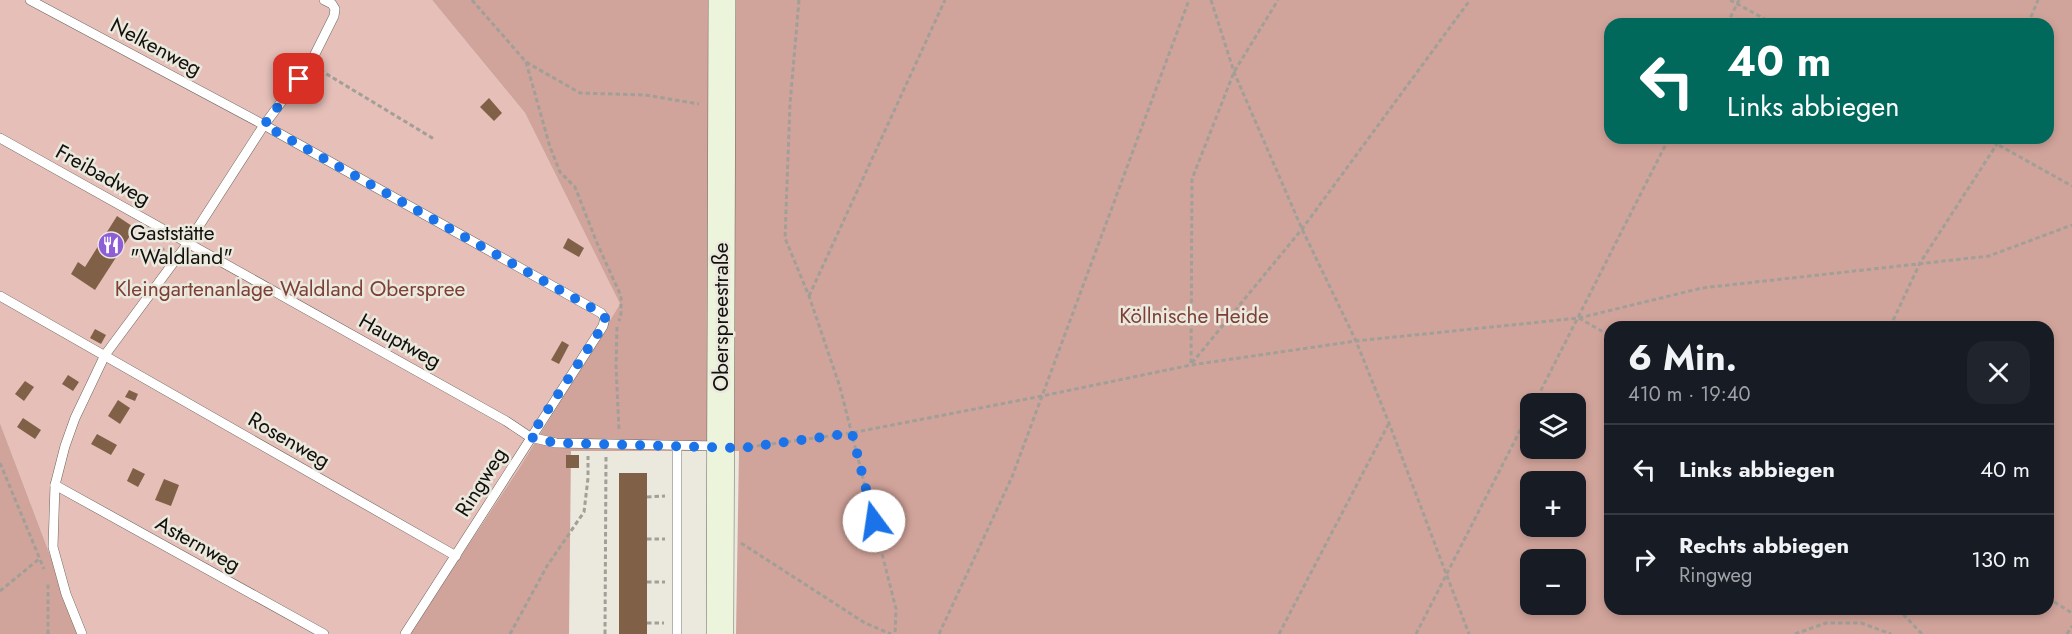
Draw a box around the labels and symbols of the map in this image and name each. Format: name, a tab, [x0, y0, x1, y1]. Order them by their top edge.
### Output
street label: Nelkenweg	[105, 10, 207, 84]
pin	[273, 53, 324, 104]
street label: Freibadweg	[50, 137, 156, 213]
place label: Gaststätte "Waldland"	[130, 218, 233, 272]
restaurant icon: Gaststätte "Waldland"	[96, 230, 126, 260]
street label: Oberspreestraße	[706, 242, 736, 392]
park label: Kleingartenanlage Waldland Oberspree	[115, 274, 466, 304]
park label: Köllnische Heide	[1119, 301, 1269, 331]
street label: Hauptweg	[353, 306, 447, 376]
street label: Rosenweg	[242, 404, 336, 476]
street label: Ringweg	[448, 441, 514, 523]
position arrow	[842, 489, 906, 553]
street label: Asternweg	[150, 508, 246, 580]

